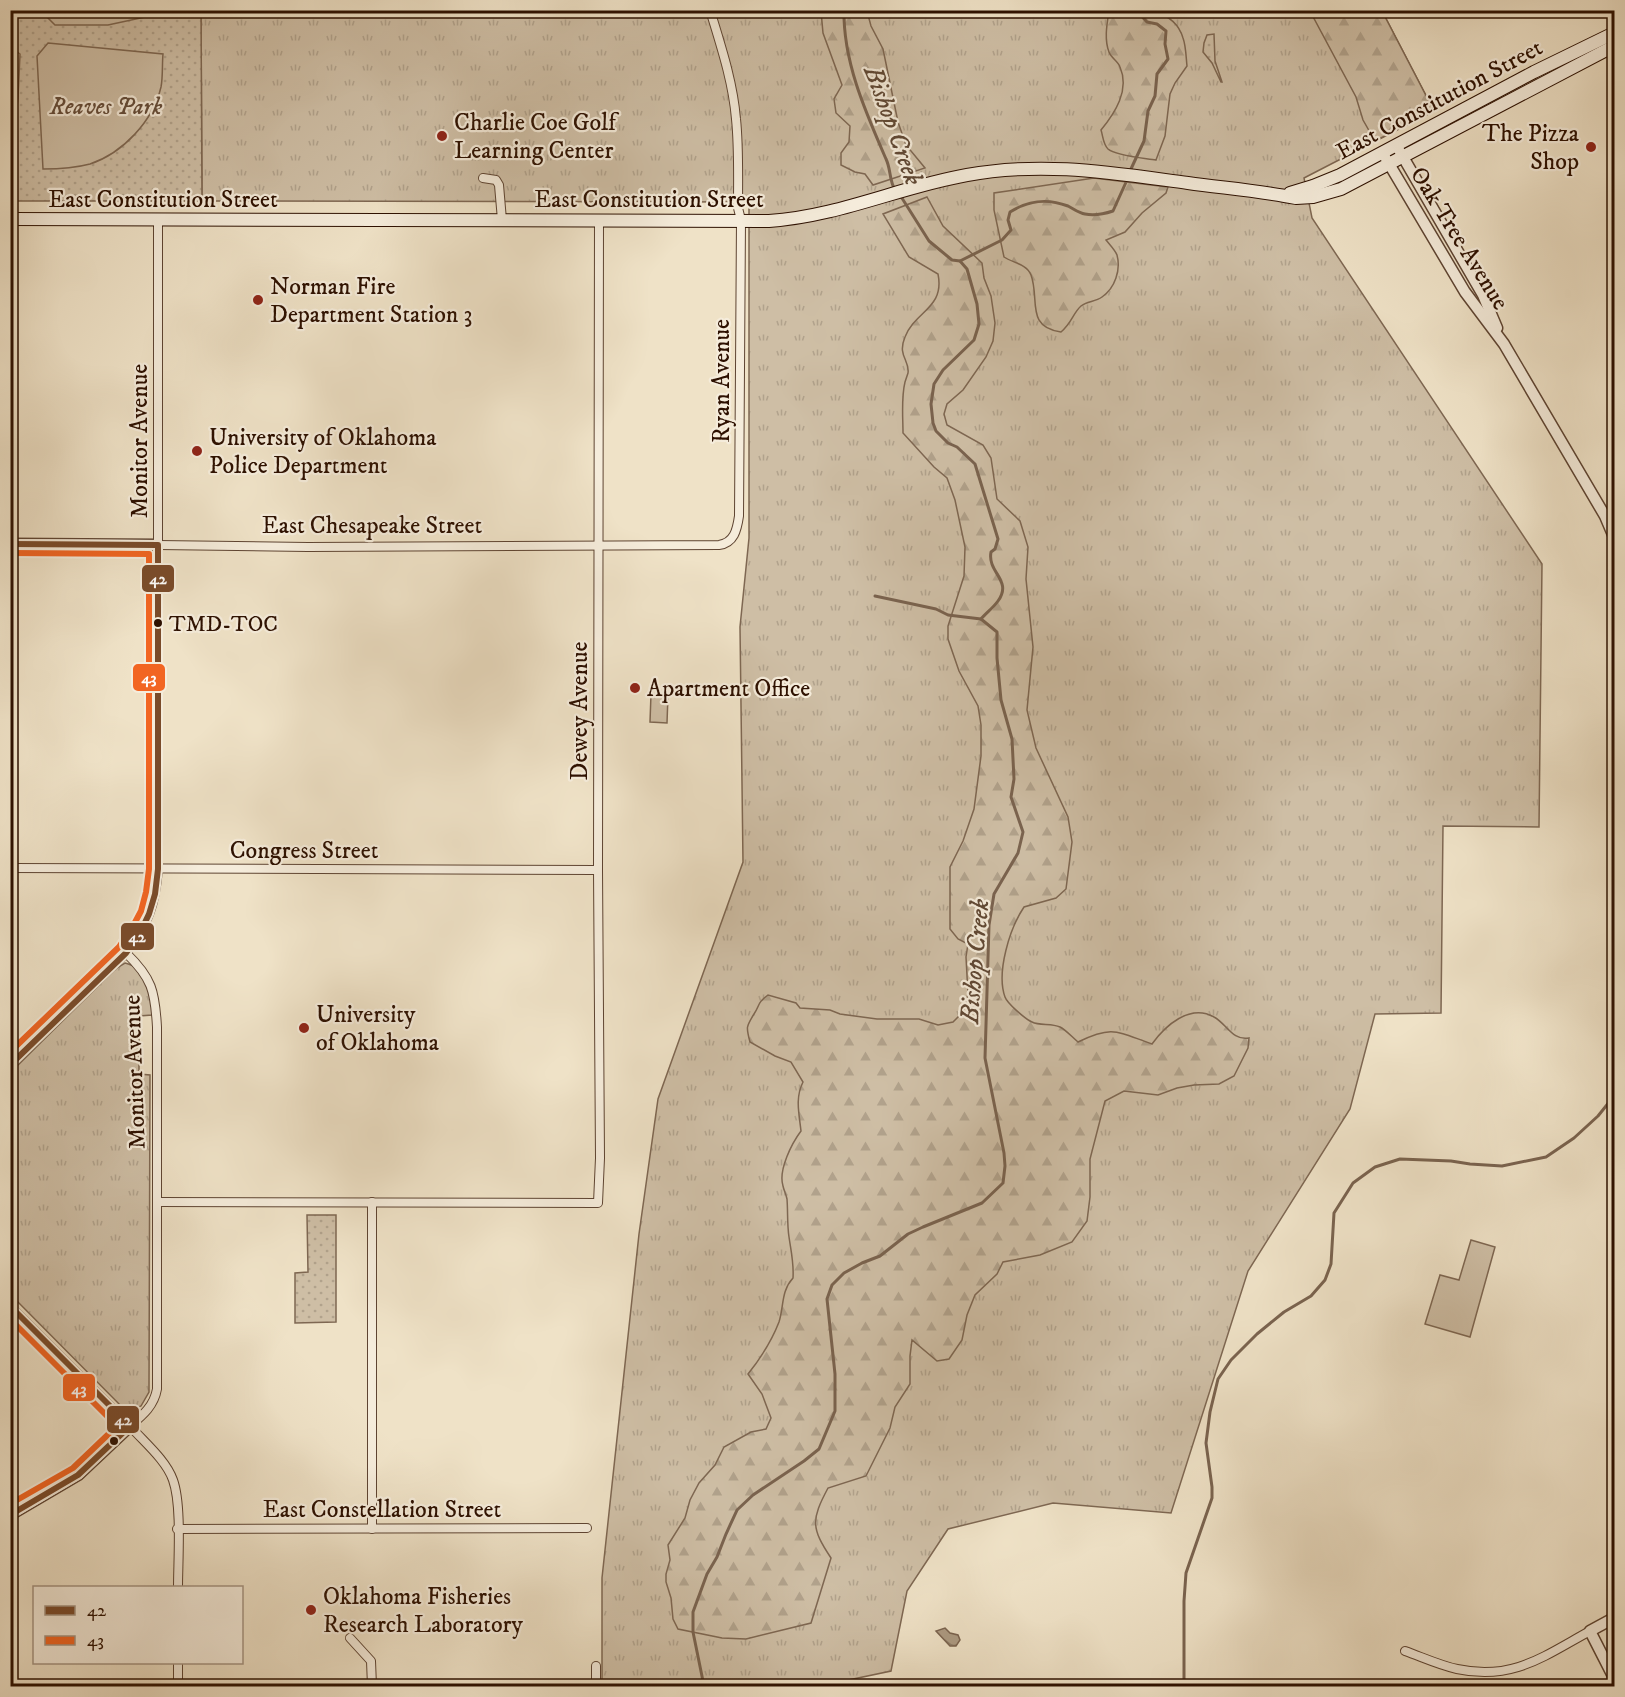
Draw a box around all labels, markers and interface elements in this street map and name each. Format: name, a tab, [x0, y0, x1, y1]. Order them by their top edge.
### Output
street label: East Constitution Street	[1331, 33, 1548, 167]
water label: Bishop Creek	[855, 60, 929, 190]
park label: Reaves Park	[49, 92, 162, 122]
place label: Charlie Coe Golf Learning Center	[454, 108, 619, 166]
place label: The Pizza Shop	[1482, 119, 1580, 177]
marker: Charlie Coe Golf Learning Center	[435, 129, 449, 143]
marker: The Pizza Shop	[1584, 140, 1598, 154]
street label: Oak Tree Avenue	[1403, 161, 1515, 316]
street label: East Constitution Street	[48, 185, 278, 215]
street label: East Constitution Street	[534, 185, 764, 215]
place label: Norman Fire Department Station 3	[270, 272, 472, 330]
marker: Norman Fire Department Station 3	[251, 293, 265, 307]
street label: Ryan Avenue	[707, 319, 737, 443]
street label: Monitor Avenue	[125, 364, 155, 518]
place label: University of Oklahoma Police Department	[209, 423, 437, 481]
marker: University of Oklahoma Police Department	[190, 444, 204, 458]
street label: East Chesapeake Street	[262, 511, 482, 541]
line badge: 42	[141, 564, 175, 593]
text: 42	[148, 569, 168, 589]
place label: TMD-TOC	[169, 611, 278, 638]
marker: TMD-TOC	[152, 617, 164, 629]
street label: Dewey Avenue	[565, 642, 595, 780]
line badge: 43	[132, 663, 166, 692]
text: 43	[140, 668, 157, 688]
place label: Apartment Office	[647, 674, 810, 704]
marker: Apartment Office	[628, 681, 642, 695]
street label: Congress Street	[230, 836, 379, 866]
water label: Bishop Creek	[954, 897, 997, 1026]
line badge: 42	[120, 922, 155, 951]
text: 42	[127, 927, 147, 947]
street label: Monitor Avenue	[117, 994, 153, 1150]
place label: University of Oklahoma	[316, 1000, 440, 1058]
marker: University of Oklahoma	[297, 1021, 311, 1035]
line badge: 43	[62, 1373, 96, 1402]
text: 43	[70, 1379, 87, 1399]
line badge: 42	[106, 1405, 140, 1434]
text: 42	[113, 1410, 133, 1430]
unlabelled marker	[108, 1435, 120, 1447]
street label: East Constellation Street	[263, 1495, 502, 1525]
place label: Oklahoma Fisheries Research Laboratory	[323, 1582, 523, 1640]
legend	[33, 1586, 243, 1664]
text: 42	[87, 1600, 106, 1622]
marker: Oklahoma Fisheries Research Laboratory	[304, 1603, 318, 1617]
text: 43	[87, 1630, 104, 1652]

